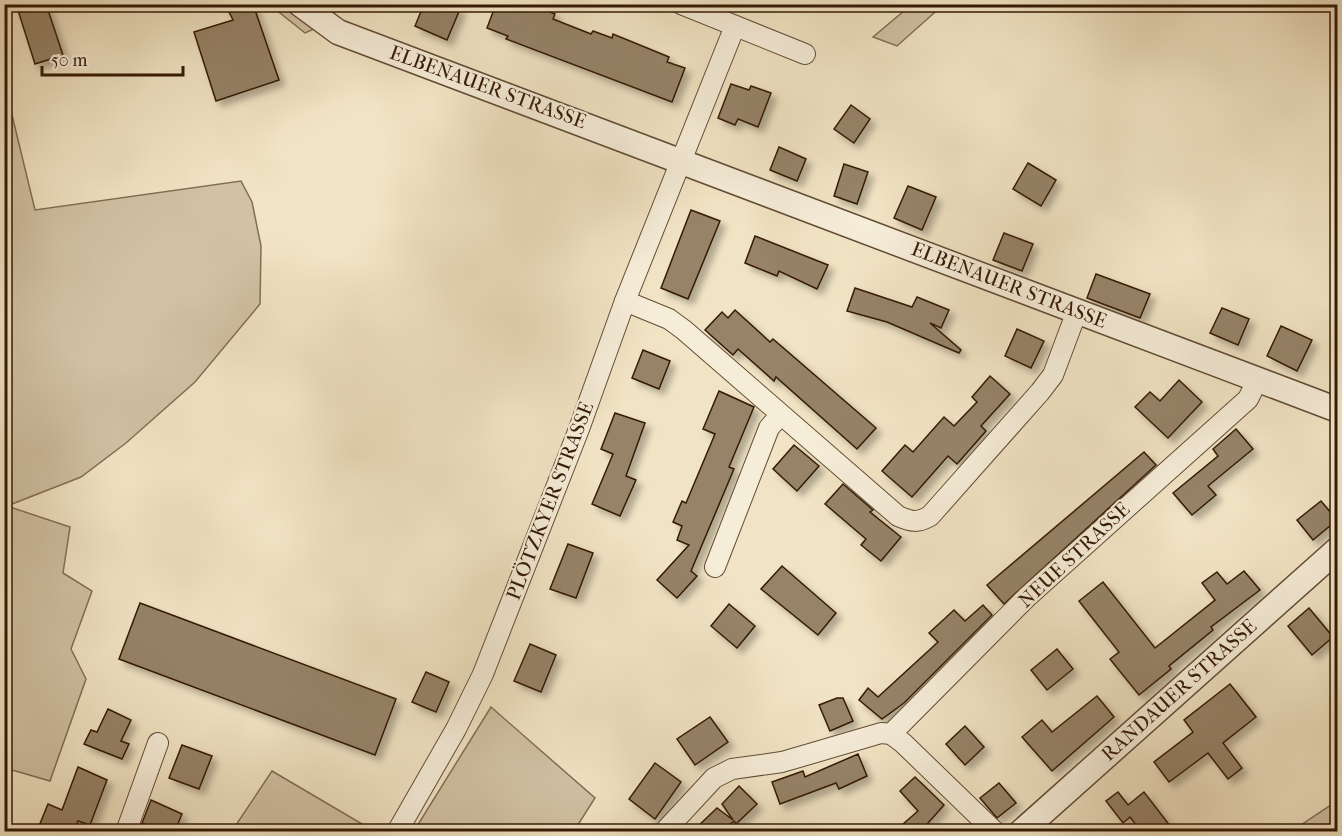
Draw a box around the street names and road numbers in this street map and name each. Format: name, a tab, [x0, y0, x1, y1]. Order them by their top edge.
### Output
street label: ELBENAUER STRASSE	[387, 41, 589, 133]
street label: ELBENAUER STRASSE	[908, 237, 1110, 333]
street label: PLÖTZKYER STRASSE	[501, 398, 598, 603]
street label: NEUE STRASSE	[1014, 498, 1134, 612]
street label: RANDAUER STRASSE	[1097, 614, 1261, 766]

